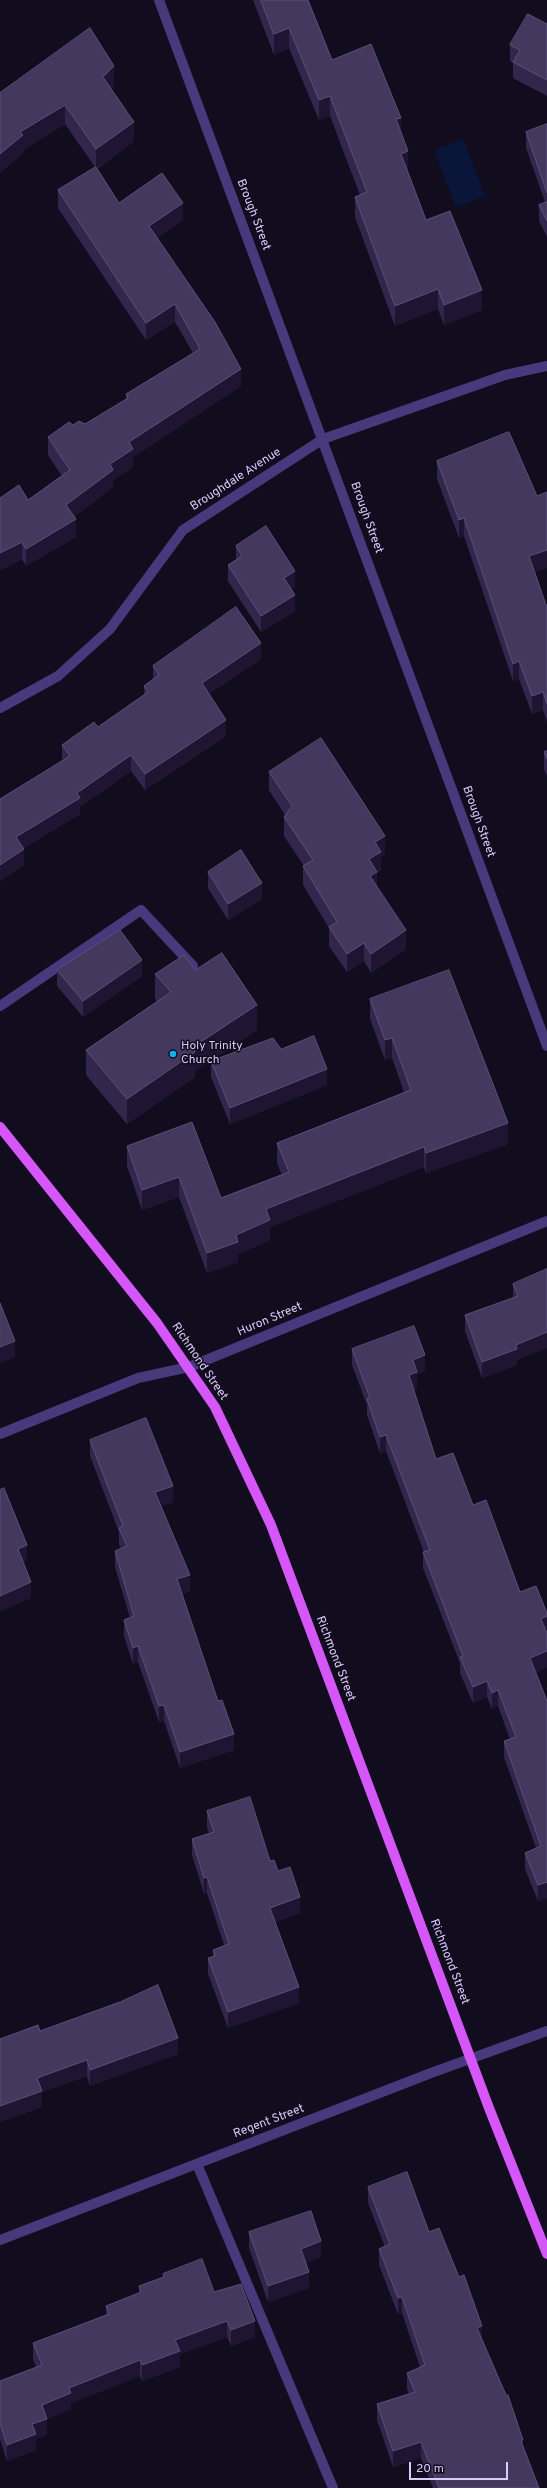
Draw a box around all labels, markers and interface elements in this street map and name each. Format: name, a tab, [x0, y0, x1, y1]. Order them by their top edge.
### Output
street label: Brough Street	[233, 177, 273, 253]
street label: Broughdale Avenue	[188, 445, 284, 515]
street label: Brough Street	[346, 480, 386, 556]
street label: Brough Street	[458, 784, 498, 860]
place label: Holy Trinity Church	[181, 1040, 243, 1068]
marker: Holy Trinity Church	[168, 1049, 178, 1059]
street label: Huron Street	[235, 1300, 305, 1340]
street label: Richmond Street	[168, 1320, 230, 1404]
street label: Richmond Street	[312, 1614, 358, 1704]
street label: Richmond Street	[426, 1917, 472, 2007]
street label: Regent Street	[232, 2102, 306, 2142]
scale bar	[411, 2454, 510, 2480]
text: 20 m	[416, 2461, 444, 2477]

